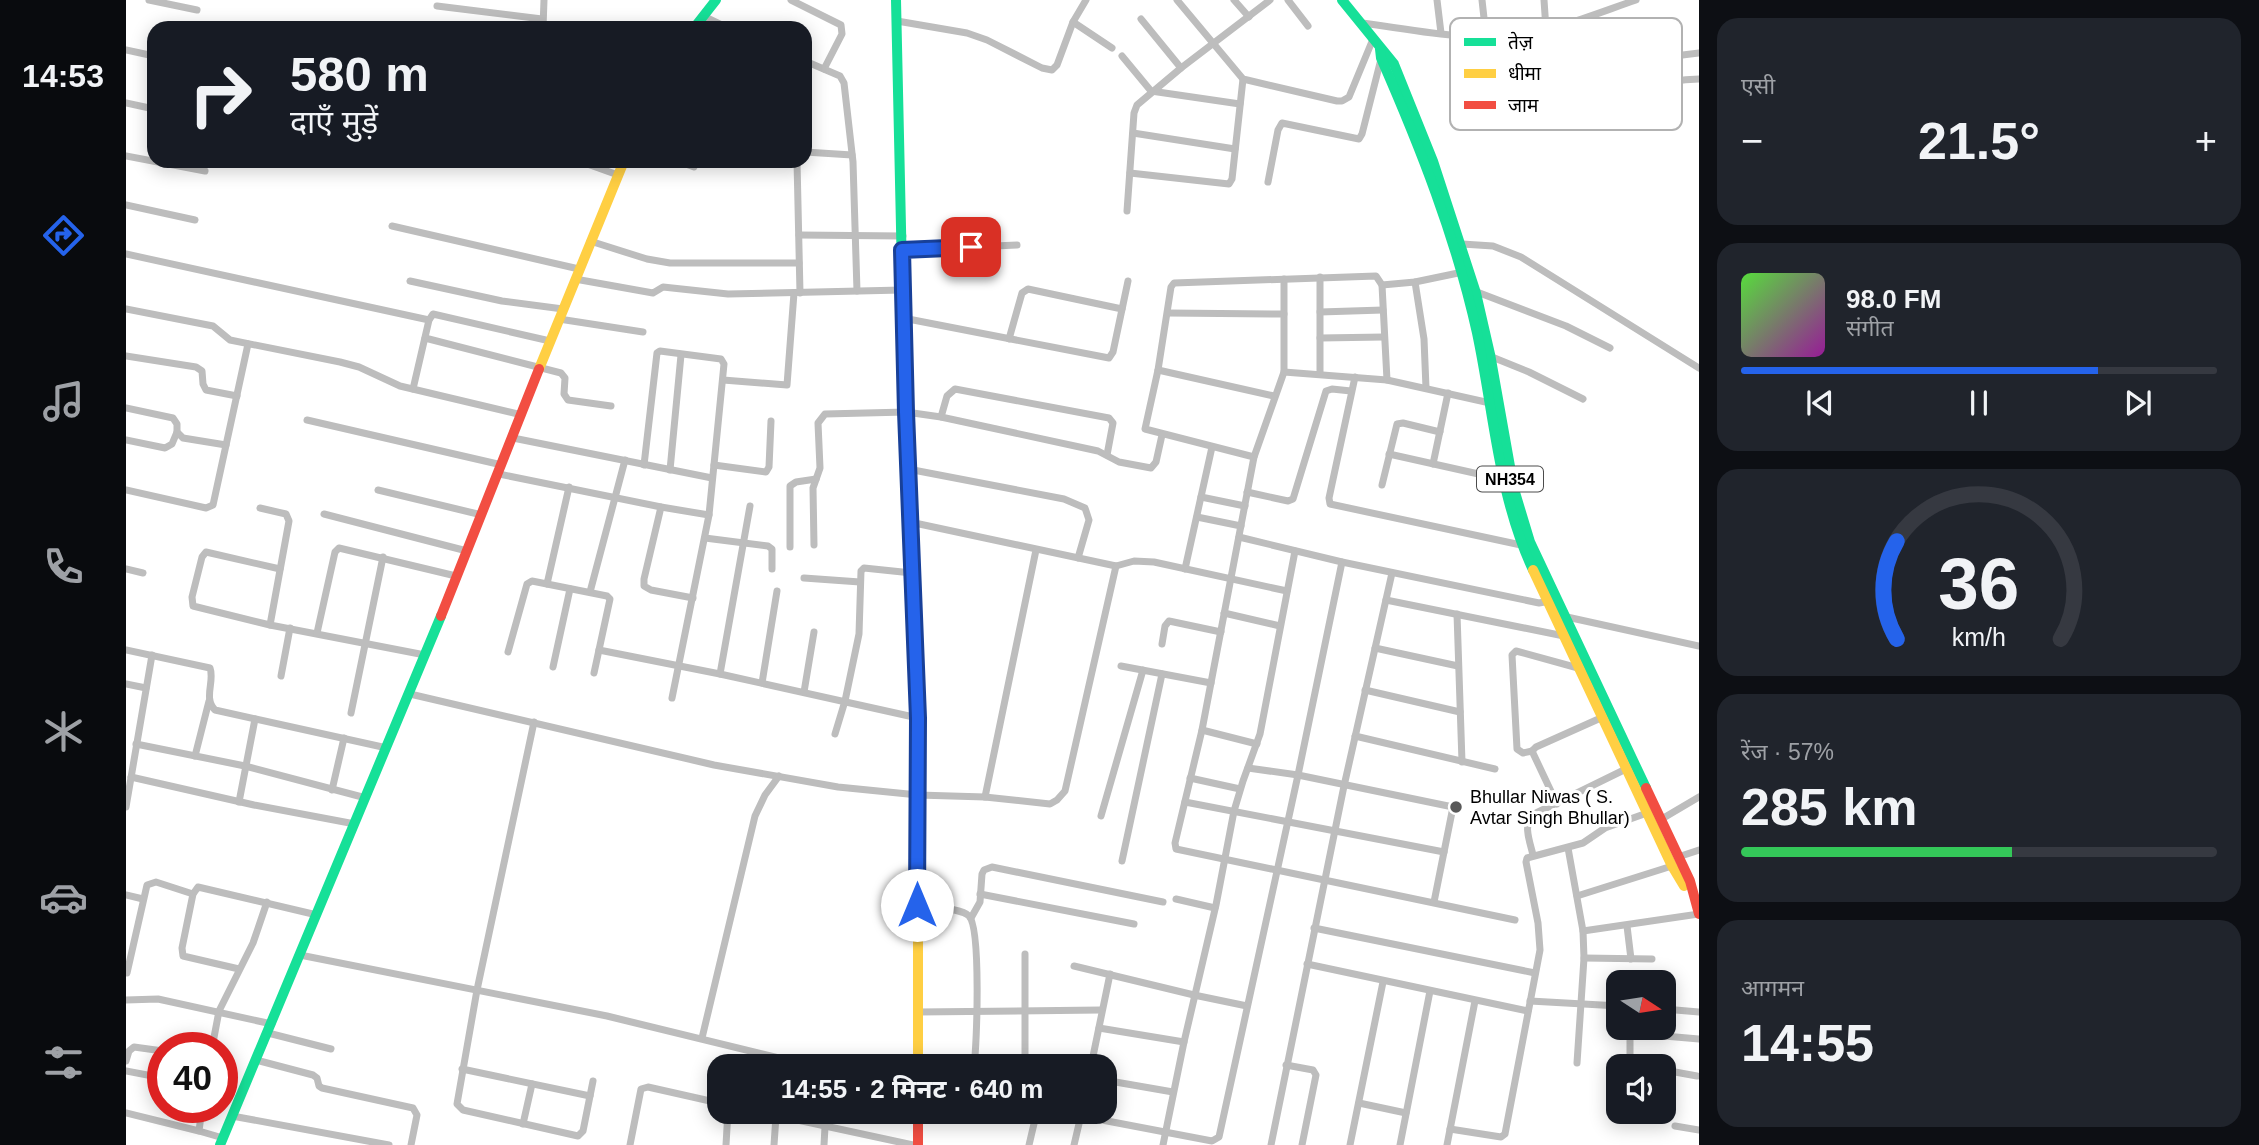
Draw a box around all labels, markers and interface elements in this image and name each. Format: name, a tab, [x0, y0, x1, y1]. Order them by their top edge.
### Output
legend	[1450, 18, 1682, 130]
text: तेज़	[1508, 31, 1534, 53]
text: 580 m	[290, 47, 429, 101]
icon: right	[175, 49, 266, 140]
text: 14:53	[22, 58, 104, 94]
text: धीमा	[1508, 63, 1542, 84]
text: एसी	[1741, 73, 1775, 99]
text: जाम	[1508, 95, 1539, 116]
text: दाएँ मुड़ें	[290, 104, 378, 140]
text: 21.5°	[1918, 112, 2040, 170]
text: −	[1741, 120, 1763, 162]
text: +	[2195, 120, 2217, 162]
icon: directions	[39, 211, 88, 260]
pin	[941, 217, 1001, 277]
icon: arrive	[952, 228, 990, 266]
text: 98.0 FM	[1846, 284, 1941, 314]
text: संगीत	[1846, 315, 1894, 341]
icon: music	[39, 377, 88, 426]
icon: previous	[1801, 384, 1839, 422]
icon: pause	[1960, 384, 1998, 422]
icon: next	[2119, 384, 2157, 422]
road number: NH354	[1477, 466, 1543, 492]
icon: phone	[39, 542, 88, 591]
text: 36	[1939, 543, 2019, 624]
text: km/h	[1952, 622, 2006, 650]
icon: climate	[39, 707, 88, 756]
text: रेंज · 57%	[1741, 739, 1834, 765]
text: 285 km	[1741, 778, 1917, 836]
place label: Bhullar Niwas ( S. Avtar Singh Bhullar)	[1470, 787, 1630, 828]
marker: Bhullar Niwas ( S. Avtar Singh Bhullar)	[1448, 799, 1464, 815]
position arrow	[880, 868, 954, 942]
icon: car	[39, 873, 88, 922]
north arrow	[1606, 970, 1676, 1040]
map controls	[1606, 970, 1676, 1124]
text: आगमन	[1741, 975, 1804, 1001]
text: 14:55	[1741, 1014, 1874, 1072]
speed limit sign: 40	[147, 1032, 238, 1123]
icon: filters	[39, 1038, 88, 1087]
button: sound	[1606, 1054, 1676, 1124]
text: 14:55 · 2 मिनट · 640 m	[781, 1074, 1043, 1104]

